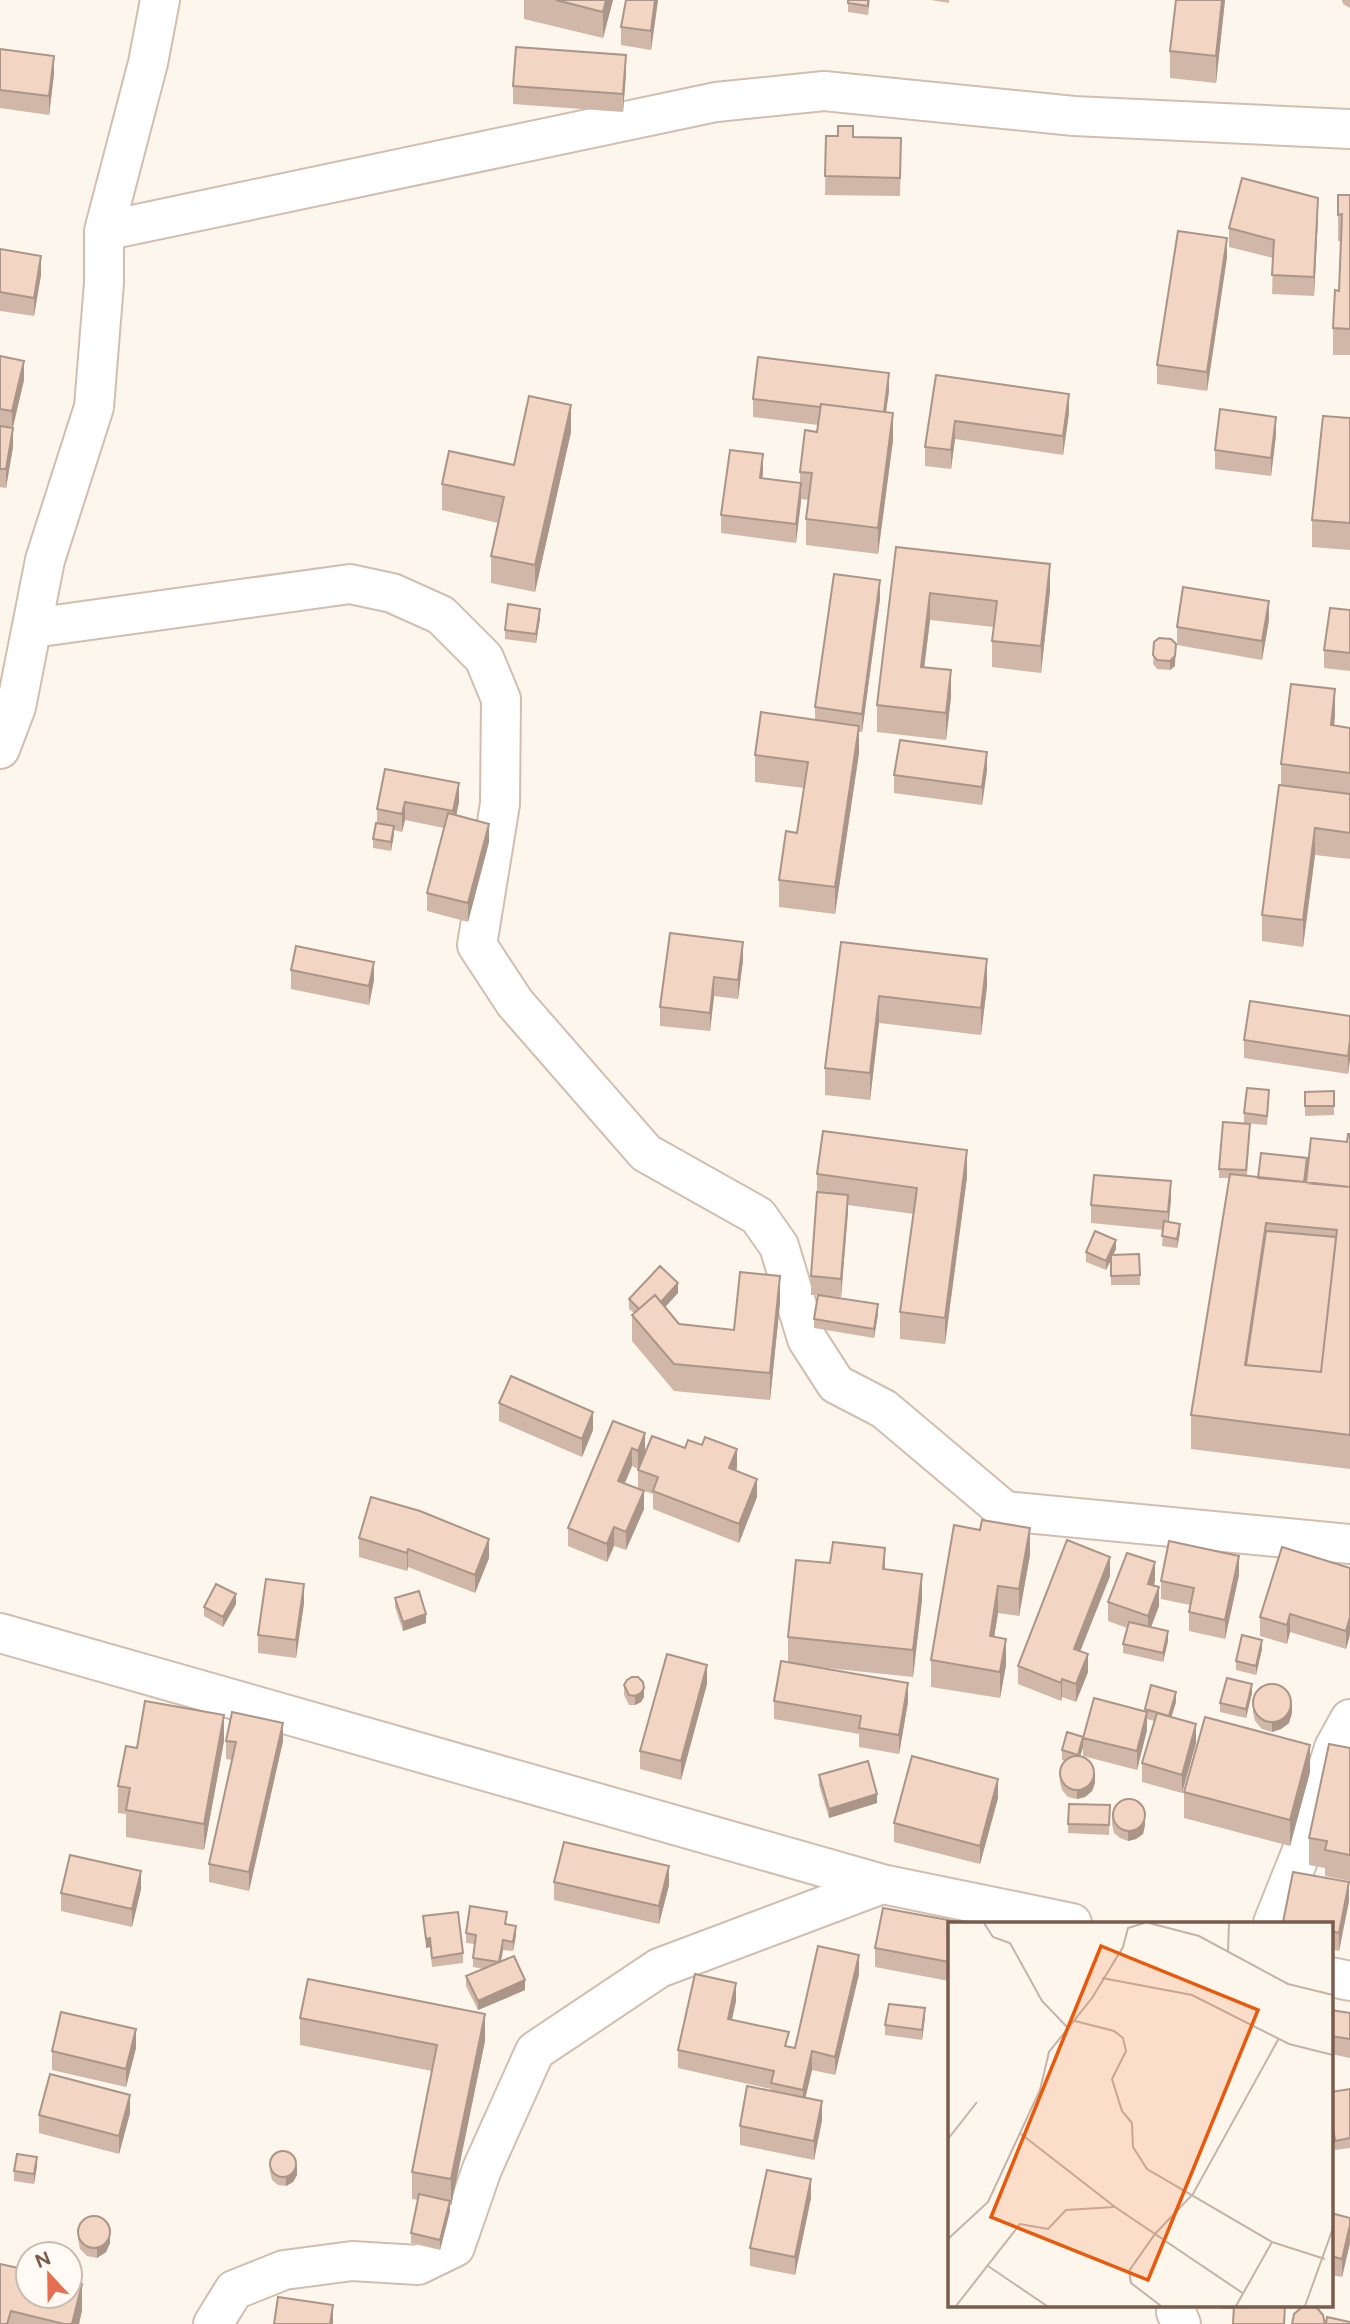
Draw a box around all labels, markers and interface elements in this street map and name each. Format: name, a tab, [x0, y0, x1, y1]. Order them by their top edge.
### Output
inset map	[948, 1922, 1332, 2306]
north arrow	[14, 2240, 84, 2310]
text: N	[32, 2246, 54, 2273]

